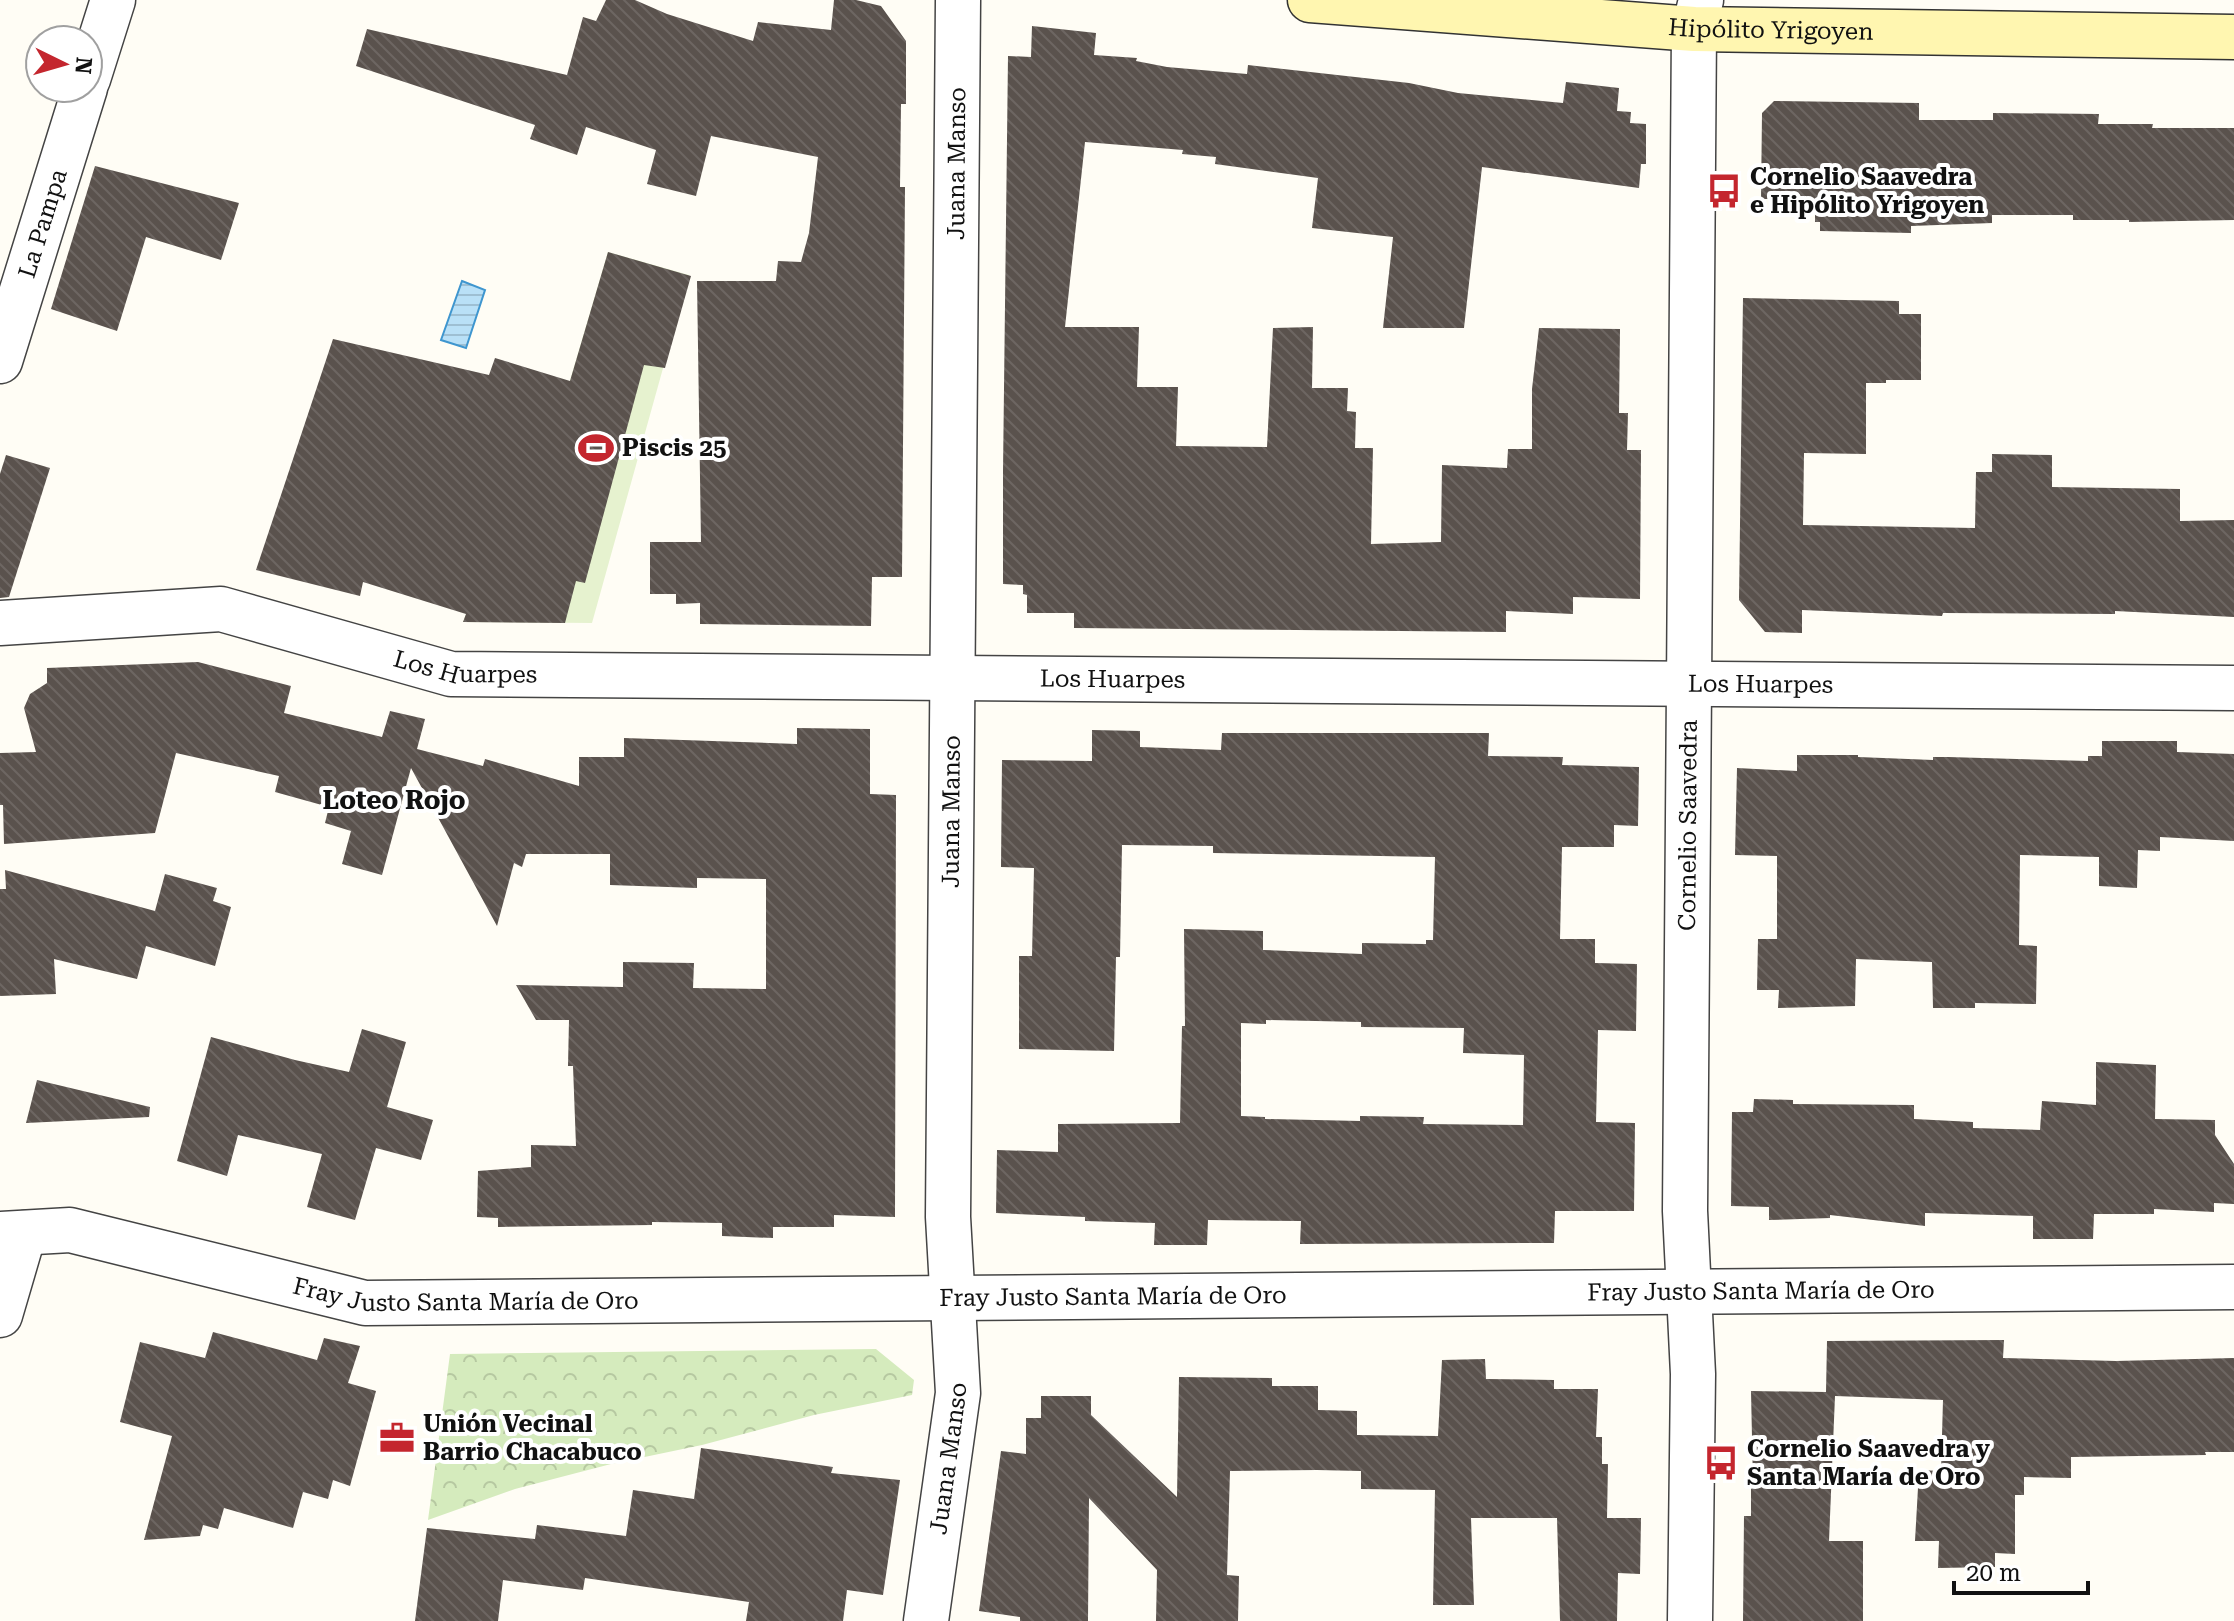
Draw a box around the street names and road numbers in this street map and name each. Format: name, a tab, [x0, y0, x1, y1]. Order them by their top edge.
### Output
street label: Hipólito Yrigoyen	[1667, 13, 1874, 46]
street label: Juana Manso	[942, 87, 971, 240]
street label: La Pampa	[13, 166, 73, 281]
street label: Los Huarpes	[390, 644, 537, 690]
street label: Los Huarpes	[1040, 665, 1185, 694]
street label: Los Huarpes	[1688, 670, 1833, 699]
street label: Cornelio Saavedra	[1673, 719, 1703, 931]
street label: Juana Manso	[937, 735, 966, 888]
street label: Fray Justo Santa María de Oro	[290, 1272, 639, 1317]
street label: Fray Justo Santa María de Oro	[1587, 1276, 1935, 1307]
street label: Fray Justo Santa María de Oro	[939, 1281, 1287, 1312]
street label: Juana Manso	[924, 1382, 972, 1536]

